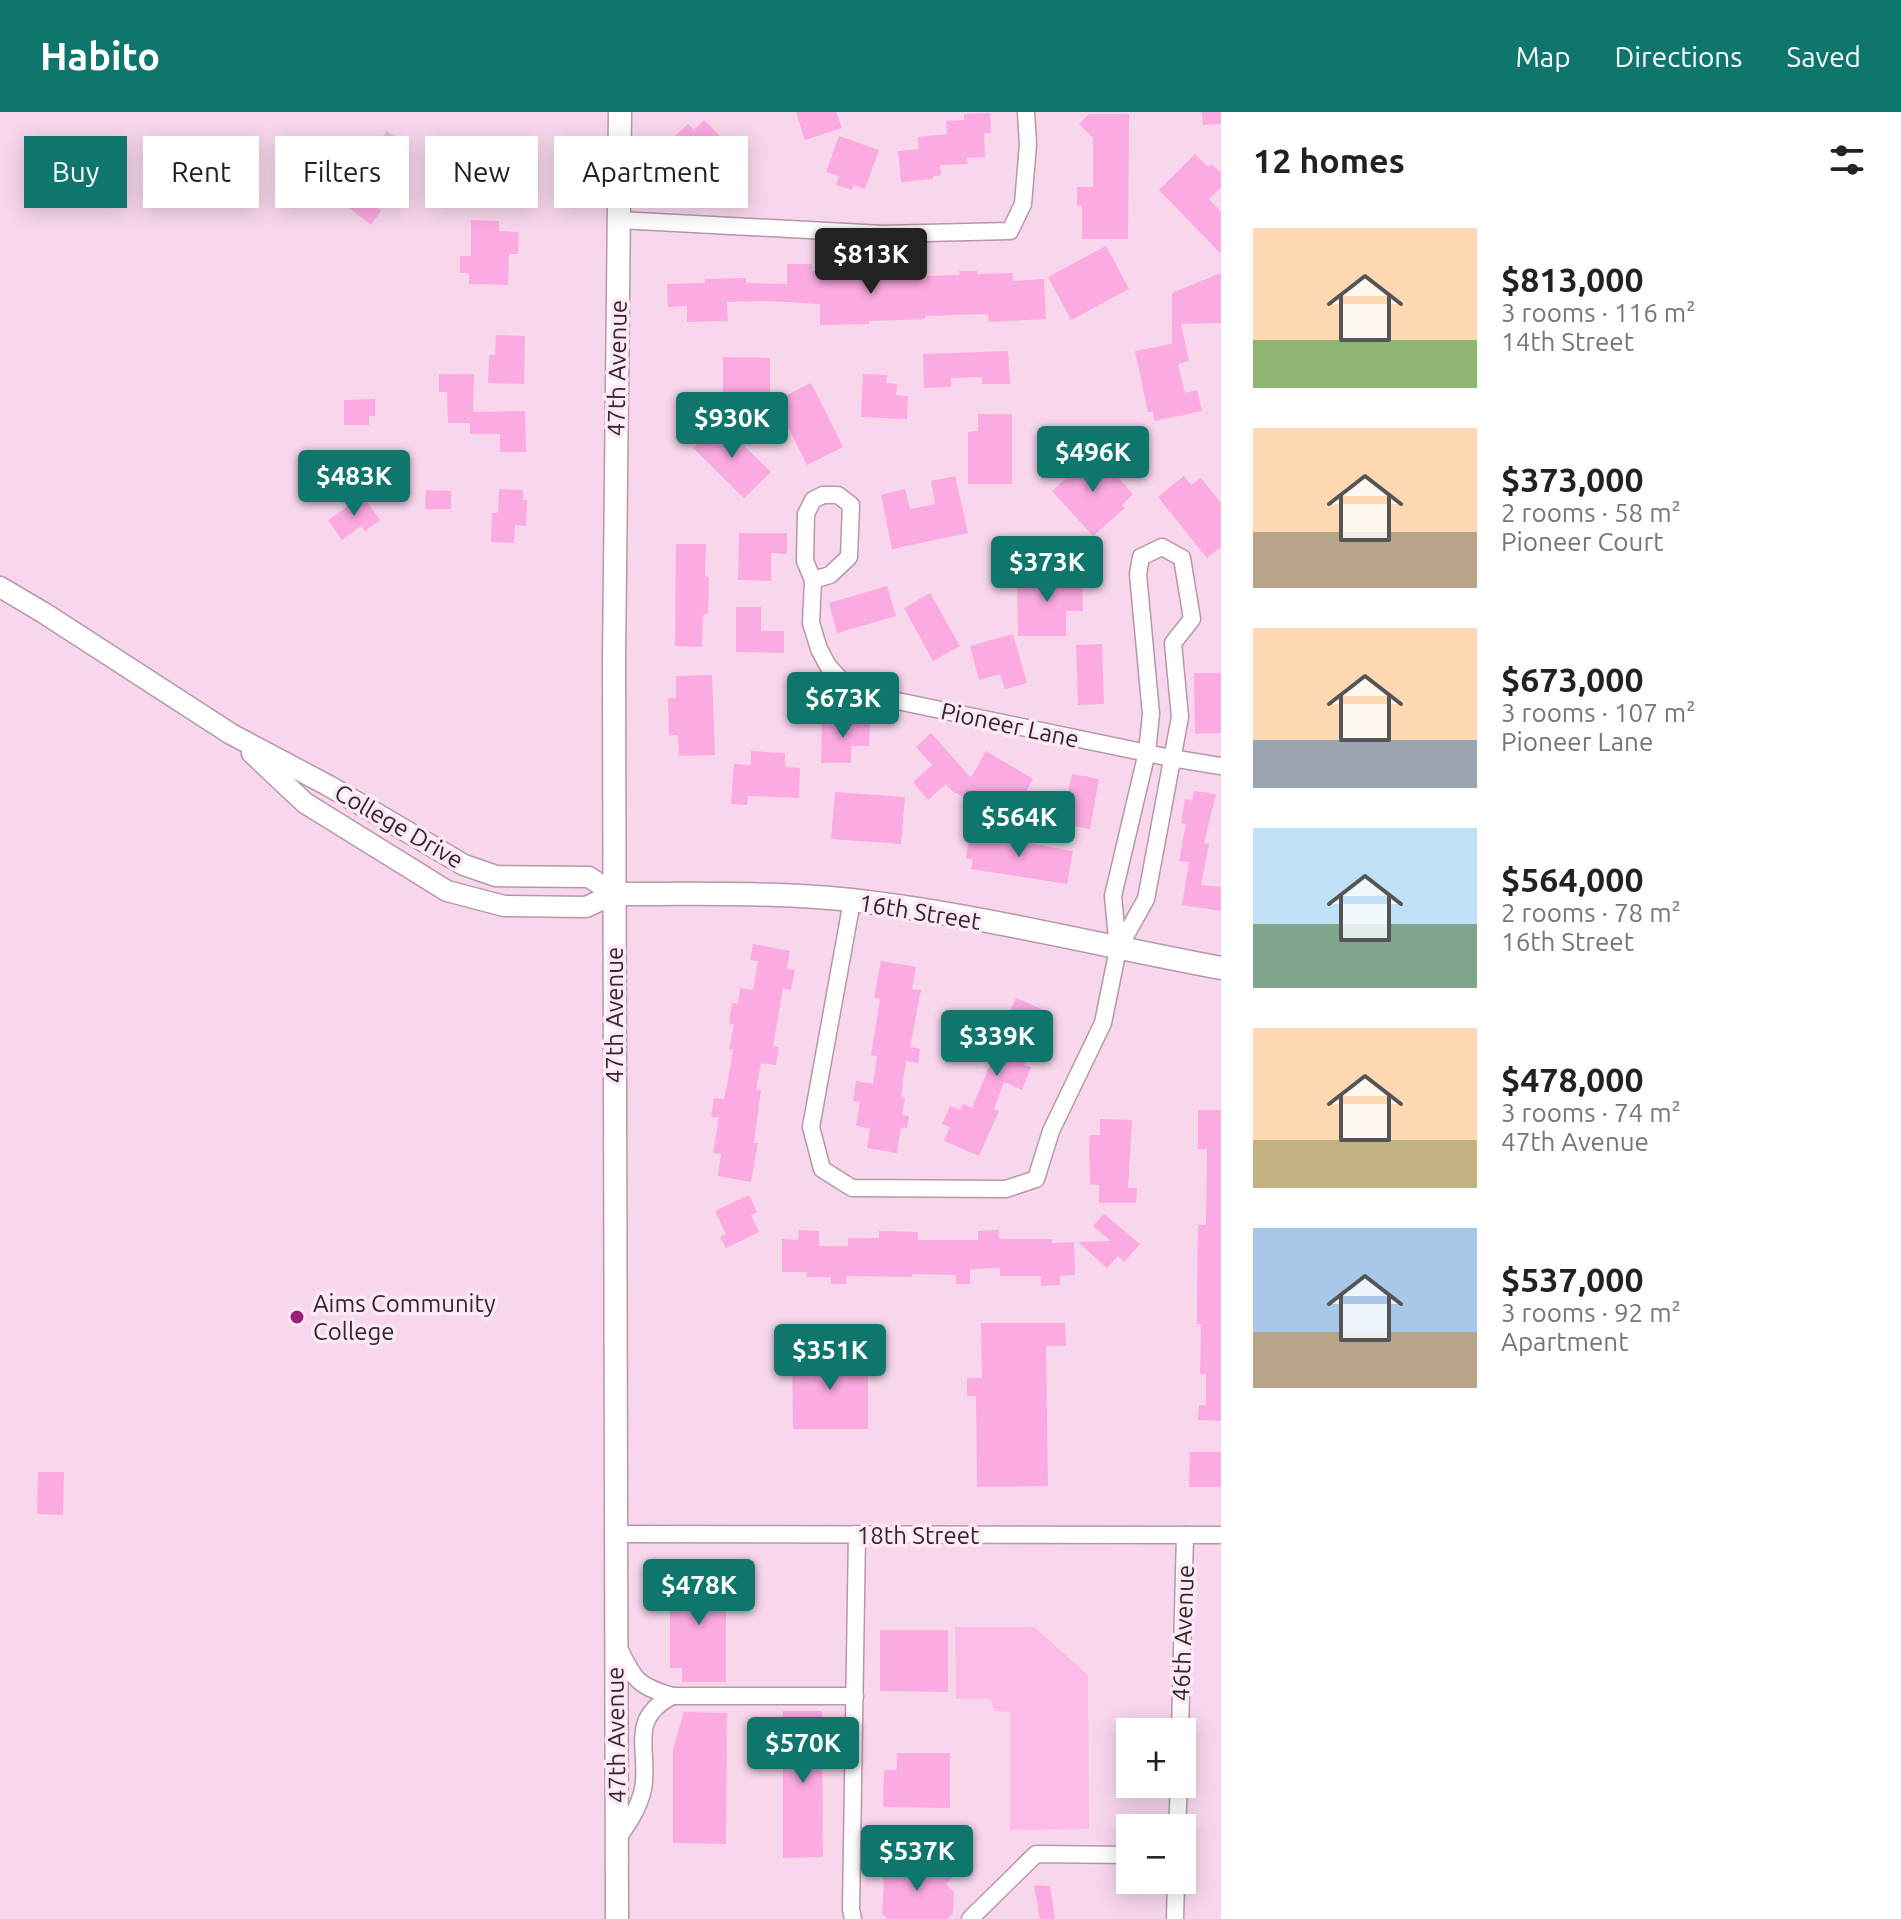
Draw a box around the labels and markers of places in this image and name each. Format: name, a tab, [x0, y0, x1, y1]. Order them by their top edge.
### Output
pin: $813K	[815, 228, 927, 296]
pin: $930K	[676, 392, 788, 460]
pin: $496K	[1037, 426, 1149, 494]
pin: $483K	[298, 450, 410, 518]
pin: $373K	[991, 536, 1103, 604]
pin: $673K	[787, 672, 899, 740]
pin: $564K	[963, 791, 1075, 859]
pin: $339K	[941, 1010, 1053, 1078]
place label: Aims Community College	[313, 1290, 496, 1345]
marker: Aims Community College	[288, 1308, 306, 1326]
pin: $351K	[774, 1324, 886, 1392]
pin: $478K	[643, 1559, 755, 1627]
pin: $570K	[747, 1717, 859, 1785]
pin: $537K	[861, 1825, 973, 1893]

